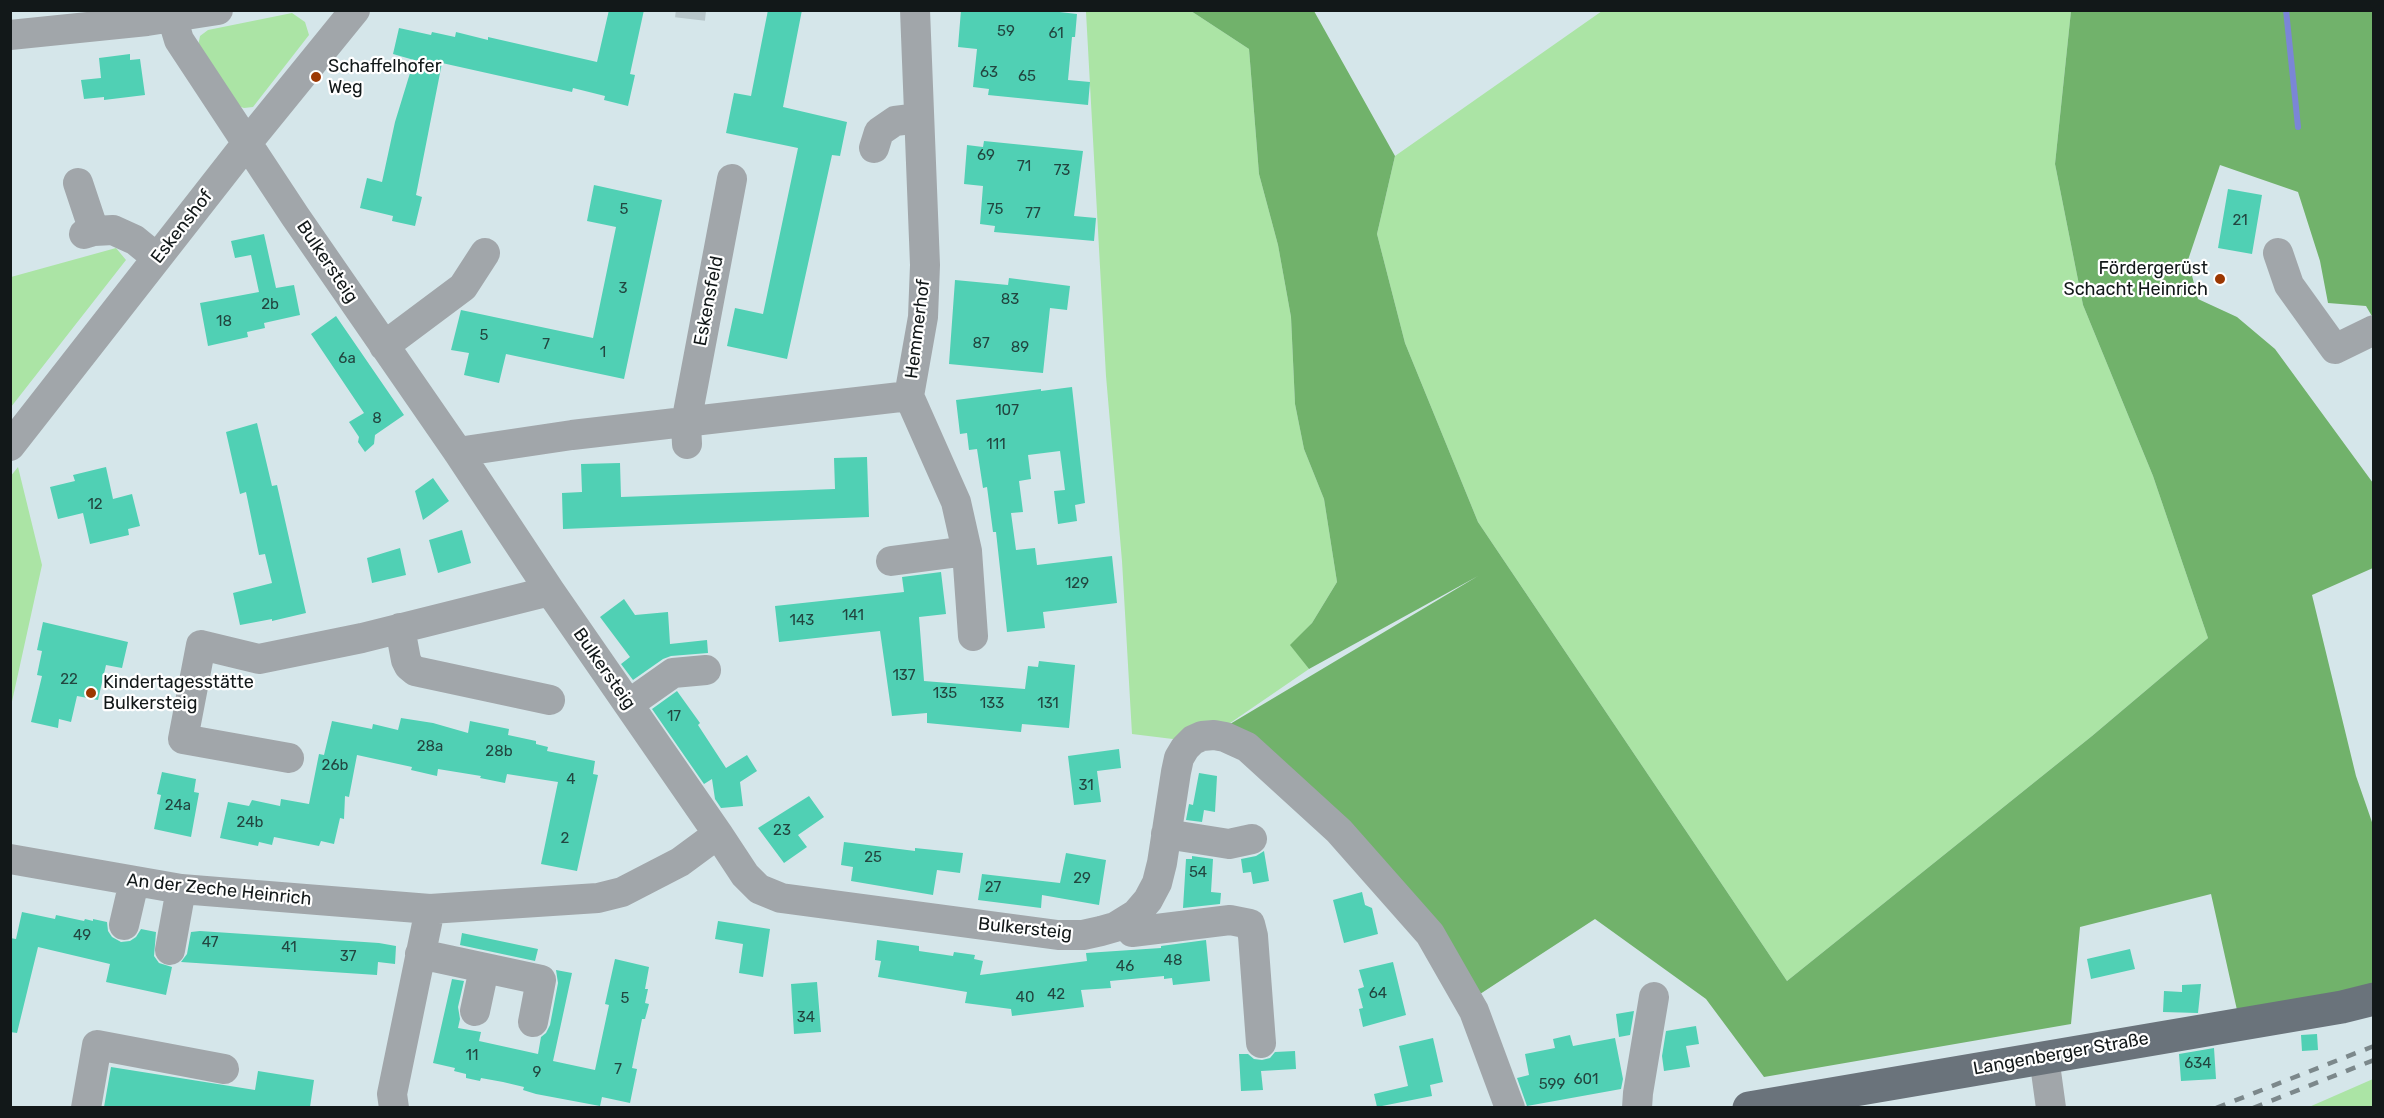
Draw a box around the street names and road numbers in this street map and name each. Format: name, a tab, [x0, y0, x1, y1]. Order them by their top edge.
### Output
street label: Eskenshof	[147, 186, 217, 268]
street label: Bulkersteig	[292, 217, 362, 307]
street label: Eskensfeld	[690, 254, 728, 348]
street label: Hemmerhof	[901, 278, 935, 380]
street label: Bulkersteig	[568, 624, 640, 714]
street label: An der Zeche Heinrich	[126, 870, 312, 910]
street label: Bulkersteig	[977, 913, 1073, 945]
street label: Langenberger Straße	[1972, 1028, 2150, 1080]

